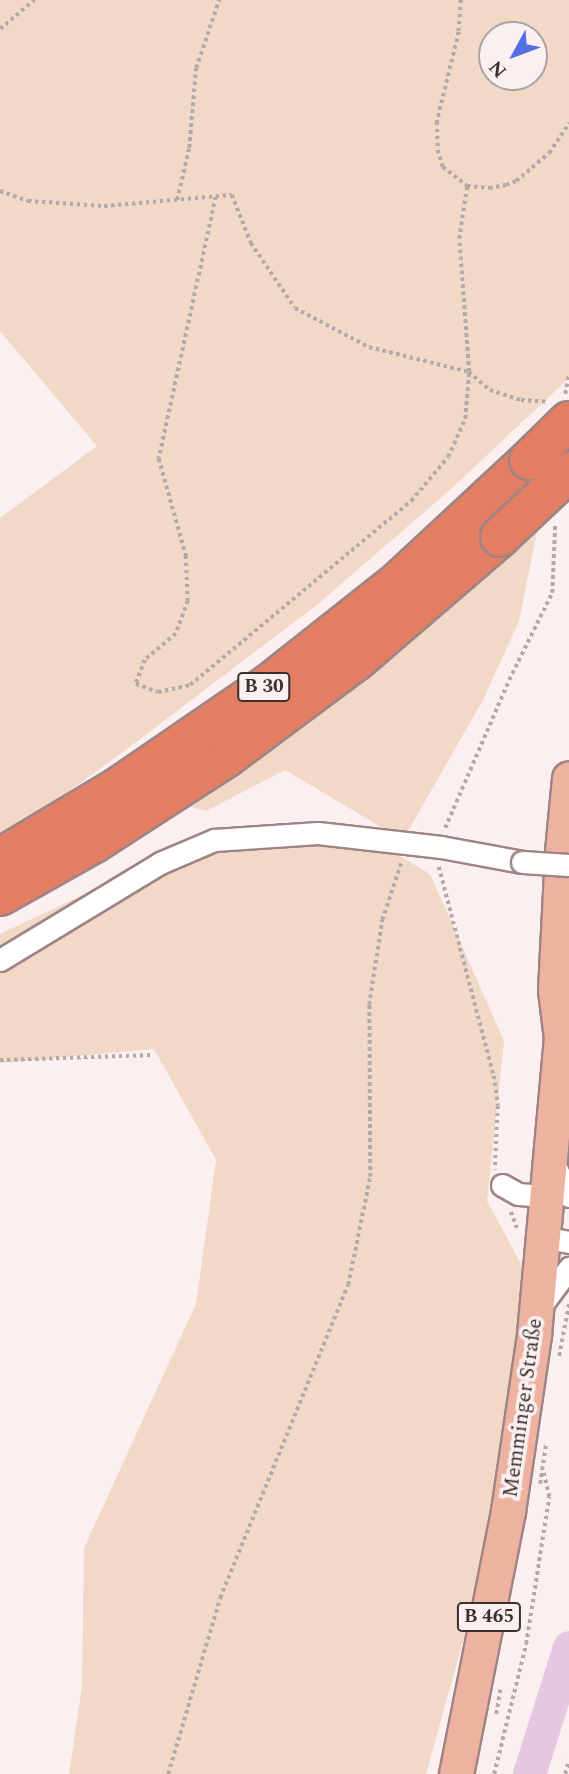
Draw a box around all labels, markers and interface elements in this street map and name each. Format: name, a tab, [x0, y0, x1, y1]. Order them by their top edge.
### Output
north arrow	[478, 21, 548, 91]
text: N	[482, 53, 514, 84]
road number: B 30	[236, 672, 292, 702]
street label: Memminger Straße	[498, 1317, 548, 1499]
road number: B 465	[456, 1602, 522, 1632]

